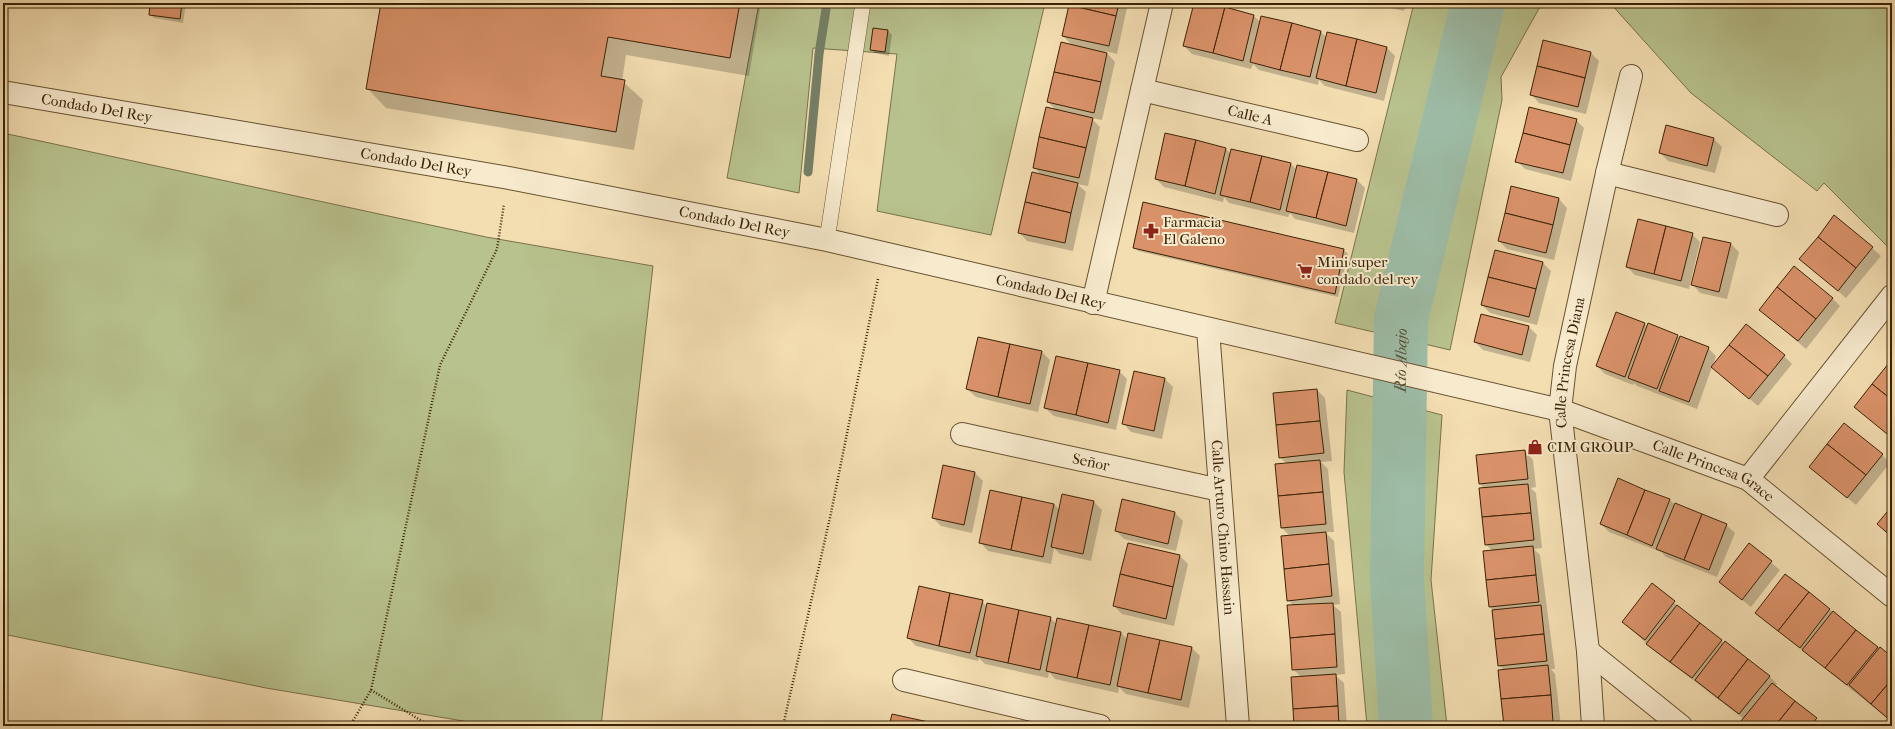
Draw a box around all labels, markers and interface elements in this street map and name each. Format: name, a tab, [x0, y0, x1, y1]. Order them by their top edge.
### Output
street label: Condado Del Rey	[40, 90, 155, 126]
street label: Calle A	[1226, 101, 1275, 129]
street label: Condado Del Rey	[359, 144, 474, 181]
street label: Condado Del Rey	[678, 202, 792, 242]
place label: Farmacia El Galeno	[1163, 213, 1225, 248]
pharmacy icon: Farmacia El Galeno	[1142, 222, 1160, 240]
place label: Mini super condado del rey	[1317, 253, 1419, 288]
supermarket icon: Mini super condado del rey	[1296, 262, 1314, 280]
street label: Condado Del Rey	[994, 270, 1109, 314]
street label: Calle Princesa Diana	[1551, 294, 1589, 429]
water label: Río Abajo	[1390, 328, 1410, 393]
street label: Calle Princesa Grace	[1650, 436, 1778, 506]
shop icon: CIM GROUP	[1526, 438, 1544, 456]
place label: CIM GROUP	[1547, 438, 1633, 456]
street label: Calle Arturo Chino Hassain	[1207, 439, 1239, 616]
street label: Señor	[1071, 449, 1112, 475]

